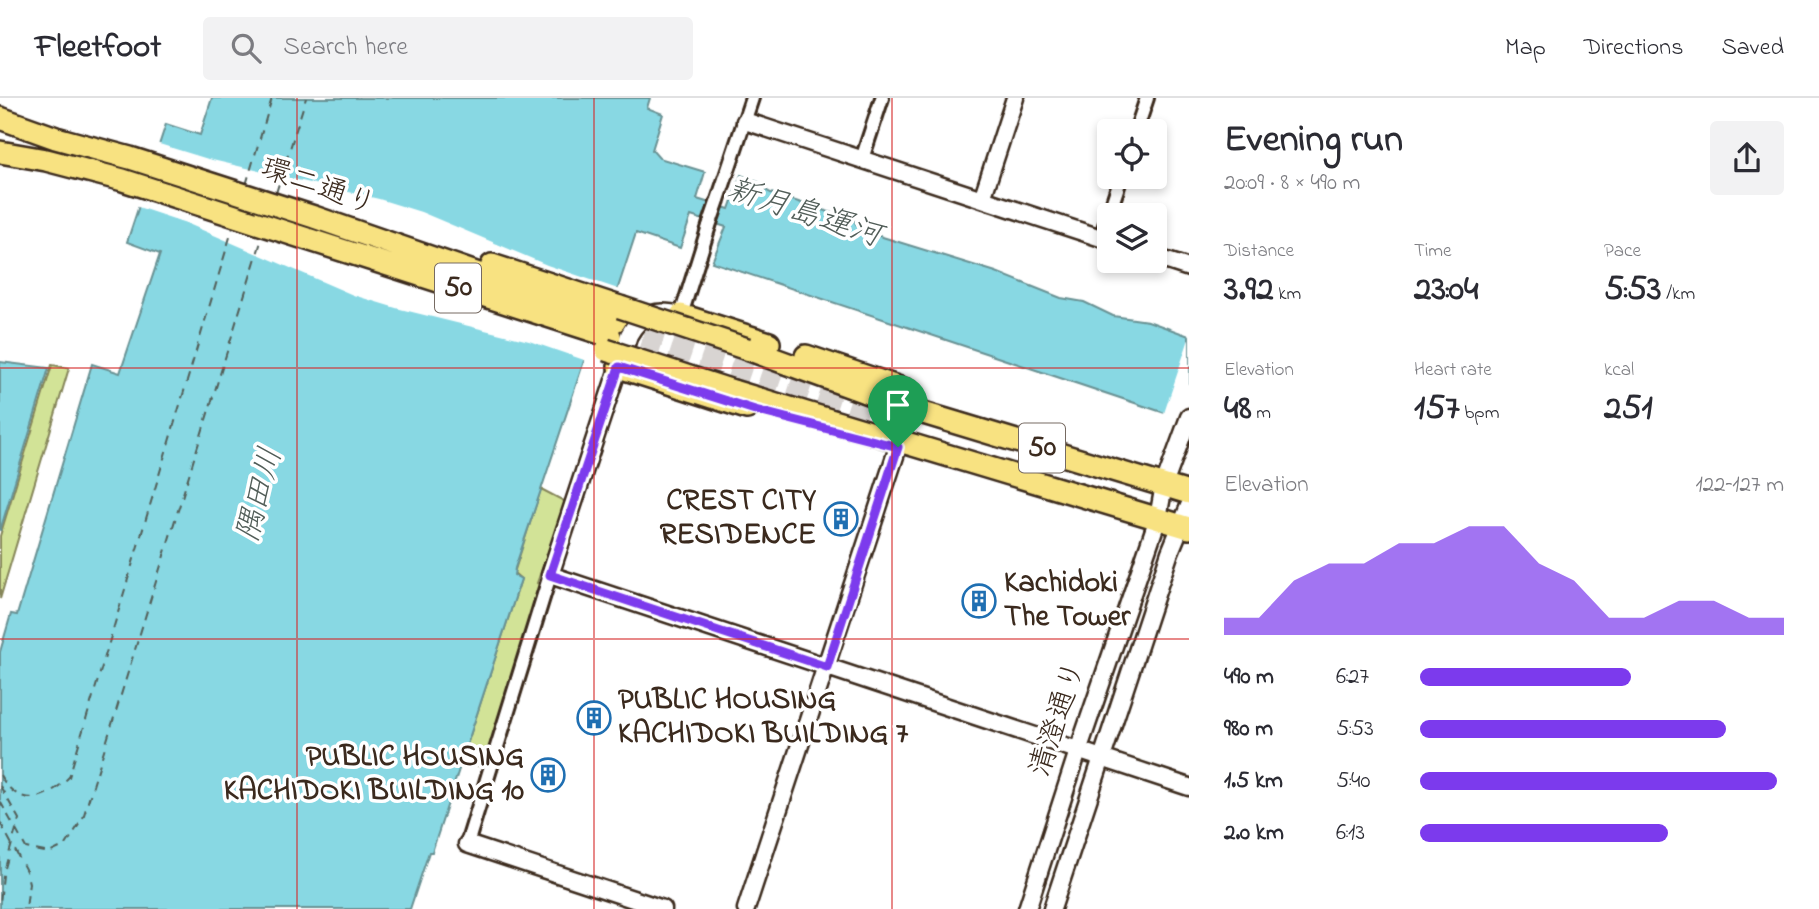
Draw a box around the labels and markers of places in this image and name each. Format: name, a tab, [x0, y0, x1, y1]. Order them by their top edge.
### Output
pin	[868, 375, 928, 447]
place label: CREST CITY RESIDENCE	[660, 480, 817, 558]
building icon: CREST CITY RESIDENCE	[822, 500, 860, 538]
place label: Kachidoki The Tower	[1004, 562, 1131, 640]
building icon: Kachidoki The Tower	[960, 582, 998, 620]
place label: PUBLIC HOUSING KACHIDOKI BUILDING 7	[618, 679, 909, 757]
building icon: PUBLIC HOUSING KACHIDOKI BUILDING 7	[575, 699, 613, 737]
place label: PUBLIC HOUSING KACHIDOKI BUILDING 10	[224, 736, 524, 814]
building icon: PUBLIC HOUSING KACHIDOKI BUILDING 10	[529, 756, 567, 794]

